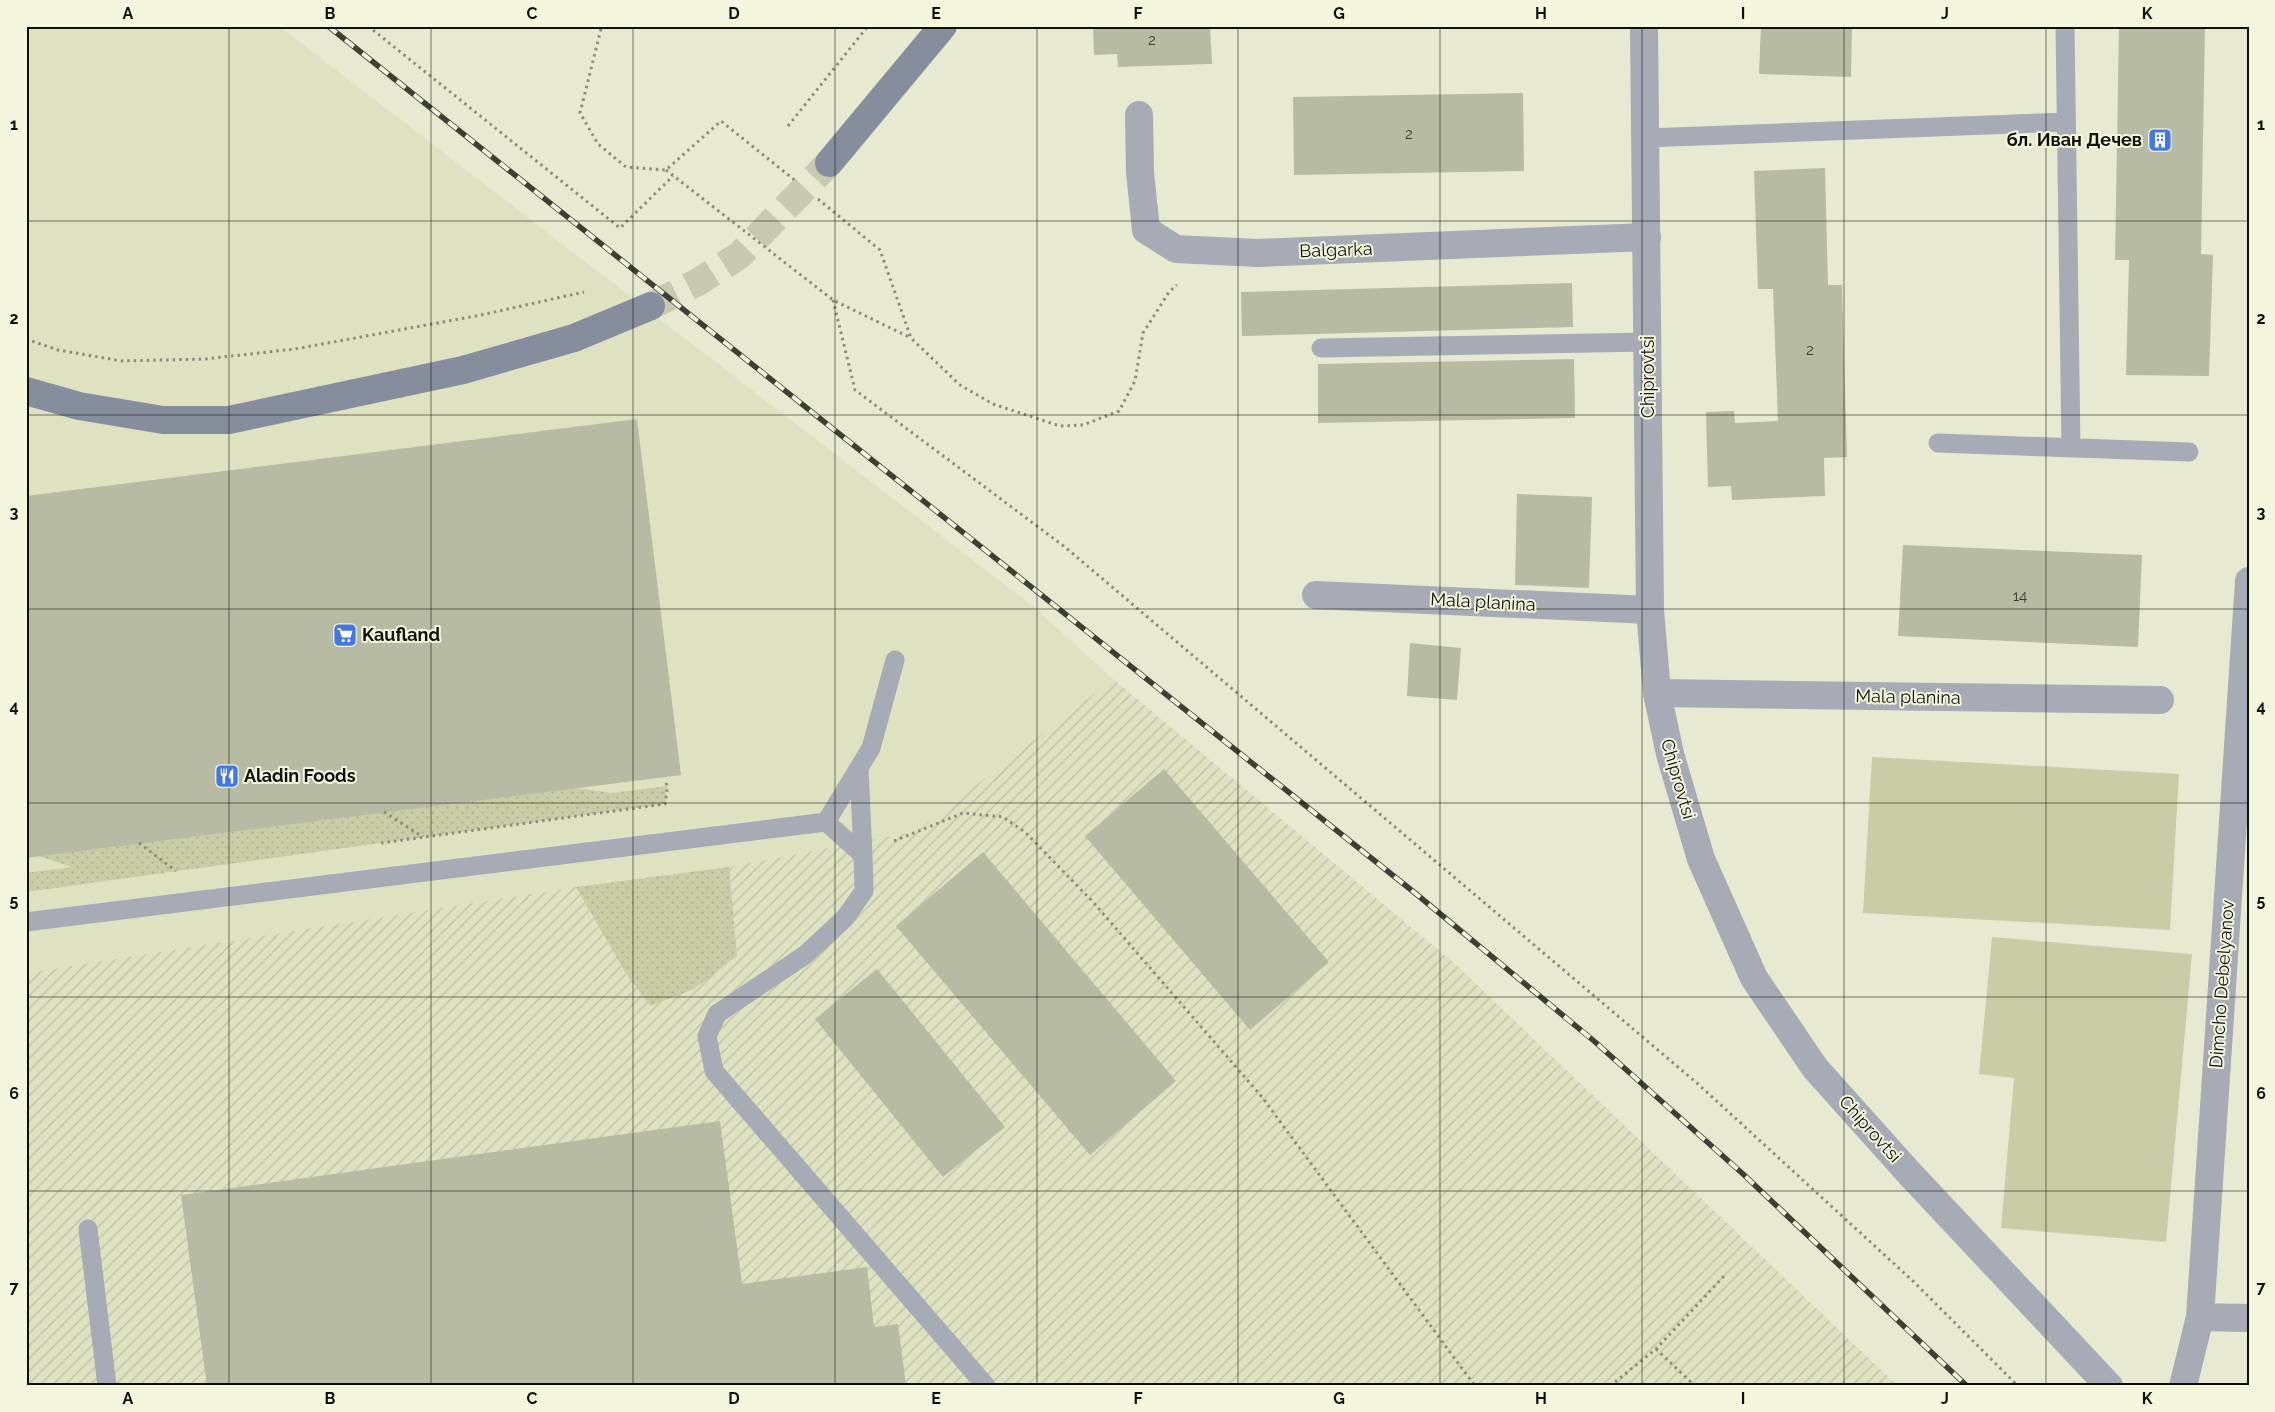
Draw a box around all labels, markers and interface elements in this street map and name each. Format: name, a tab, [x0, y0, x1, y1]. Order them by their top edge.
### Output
text: A	[123, 4, 134, 23]
text: B	[325, 4, 336, 23]
text: C	[527, 4, 538, 23]
text: D	[728, 4, 740, 23]
text: E	[931, 4, 941, 23]
text: F	[1133, 4, 1143, 23]
text: G	[1333, 4, 1345, 23]
text: H	[1535, 4, 1547, 23]
text: I	[1741, 4, 1745, 23]
text: J	[1941, 4, 1949, 23]
text: K	[2142, 4, 2153, 23]
house number: 2	[1148, 31, 1156, 49]
text: 1	[10, 115, 18, 134]
text: 1	[2257, 115, 2265, 134]
house number: 2	[1405, 125, 1413, 143]
building icon: бл. Иван Дечев	[2147, 127, 2173, 153]
place label: бл. Иван Дечев	[2006, 129, 2142, 150]
street label: Balgarka	[1299, 238, 1373, 261]
text: 2	[9, 309, 19, 328]
text: 2	[2256, 309, 2266, 328]
street label: Chiprovtsi	[1637, 336, 1658, 418]
house number: 2	[1806, 341, 1814, 359]
text: 3	[10, 503, 19, 522]
text: 3	[2257, 503, 2266, 522]
house number: 14	[2013, 587, 2027, 605]
street label: Mala planina	[1430, 588, 1536, 615]
supermarket icon: Kaufland	[332, 622, 358, 648]
place label: Kaufland	[362, 624, 440, 645]
street label: Mala planina	[1855, 685, 1961, 708]
text: 4	[9, 697, 19, 716]
text: 4	[2256, 697, 2266, 716]
street label: Chiprovtsi	[1657, 736, 1700, 821]
restaurant icon: Aladin Foods	[214, 763, 240, 789]
place label: Aladin Foods	[244, 765, 356, 786]
text: 5	[10, 891, 19, 910]
text: 5	[2257, 891, 2266, 910]
street label: Dimcho Debelyanov	[2205, 899, 2238, 1069]
text: 6	[9, 1084, 19, 1103]
text: 6	[2256, 1084, 2266, 1103]
street label: Chiprovtsi	[1835, 1091, 1906, 1166]
text: 7	[10, 1278, 19, 1297]
text: 7	[2257, 1278, 2266, 1297]
text: A	[123, 1389, 134, 1408]
text: B	[325, 1389, 336, 1408]
text: C	[527, 1389, 538, 1408]
text: D	[728, 1389, 740, 1408]
text: E	[931, 1389, 941, 1408]
text: F	[1133, 1389, 1143, 1408]
text: G	[1333, 1389, 1345, 1408]
text: H	[1535, 1389, 1547, 1408]
text: I	[1741, 1389, 1745, 1408]
text: J	[1941, 1389, 1949, 1408]
text: K	[2142, 1389, 2153, 1408]

